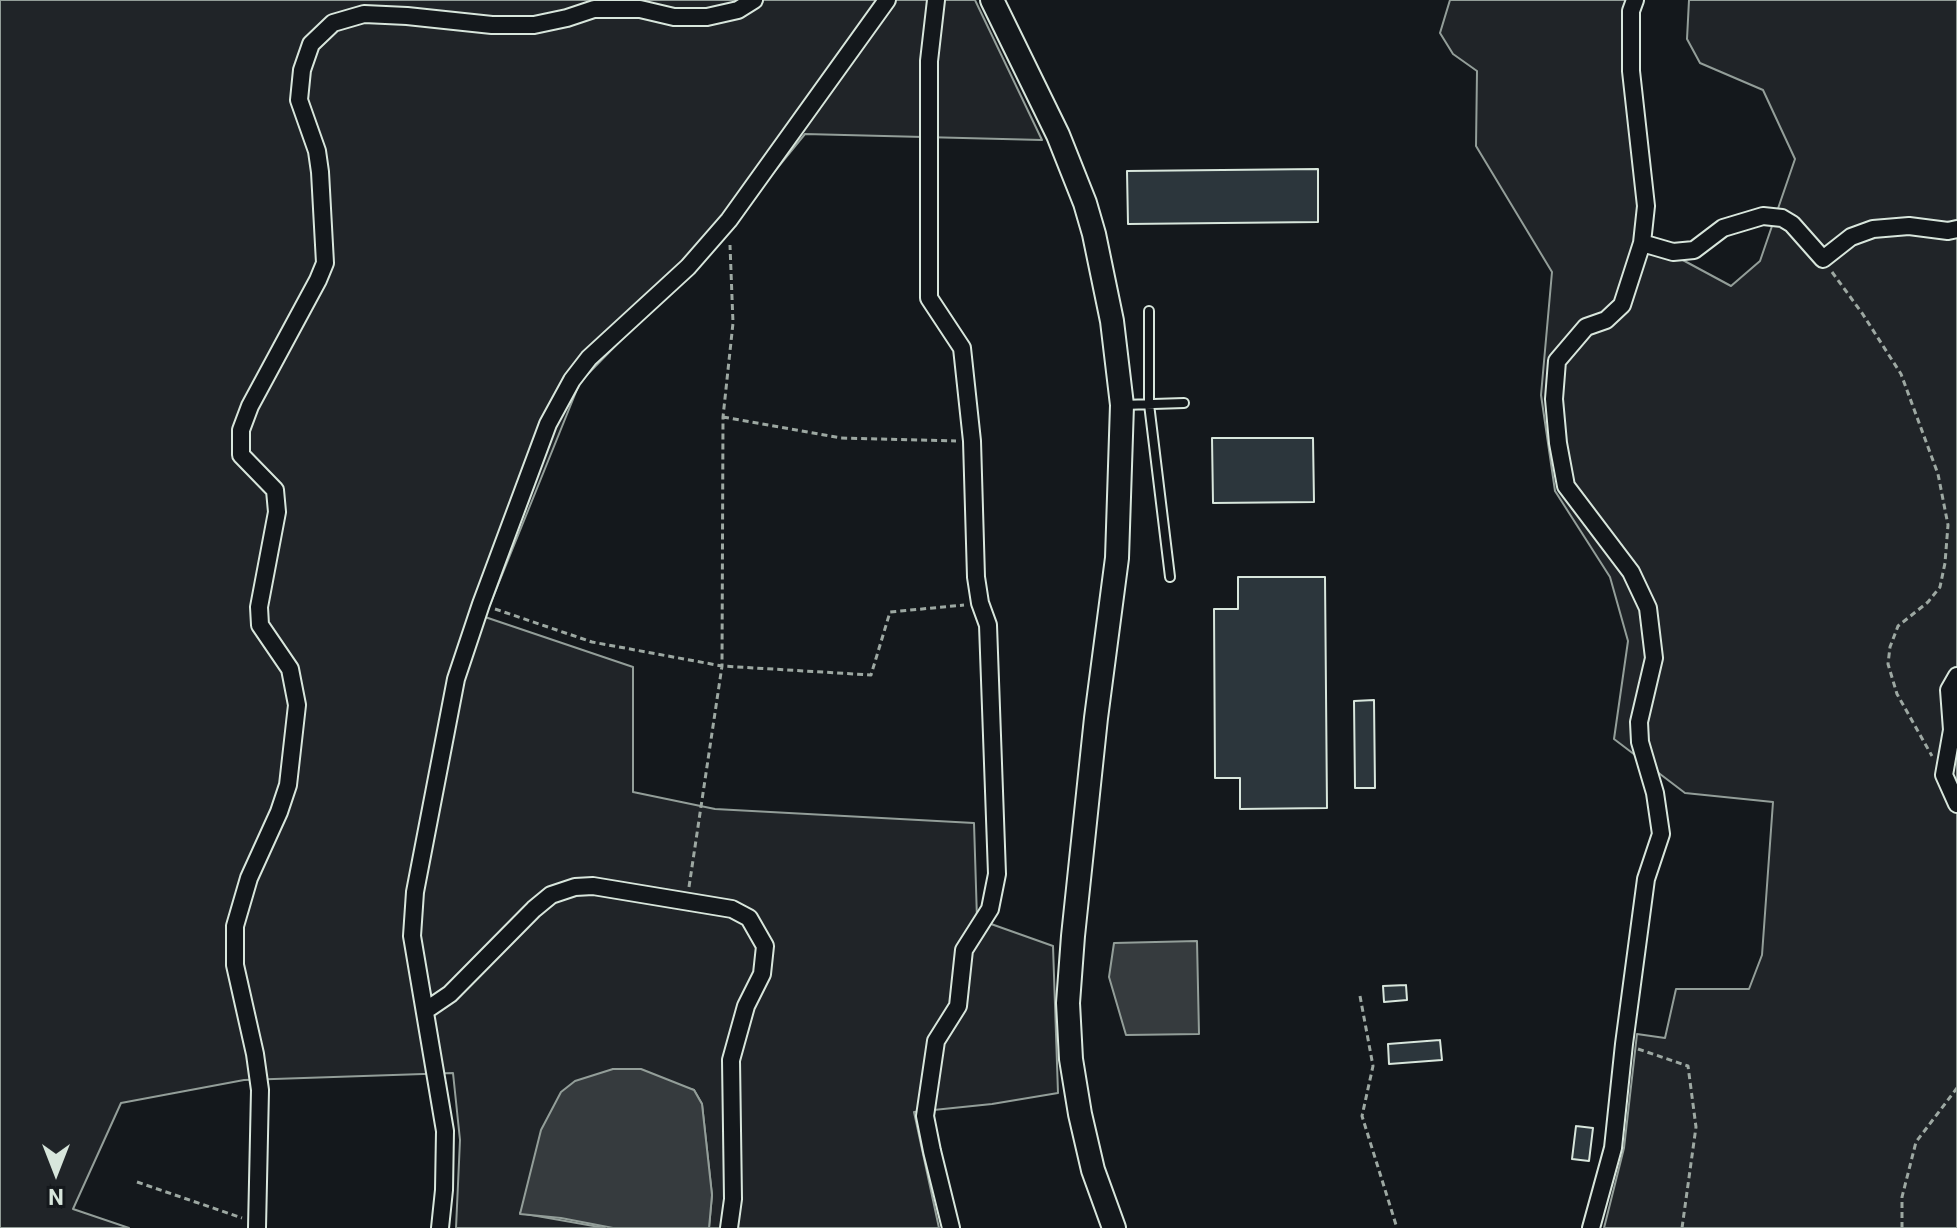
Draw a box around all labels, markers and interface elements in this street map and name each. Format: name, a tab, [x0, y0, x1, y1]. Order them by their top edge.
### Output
north arrow	[16, 1132, 96, 1212]
text: N	[48, 1184, 64, 1209]

